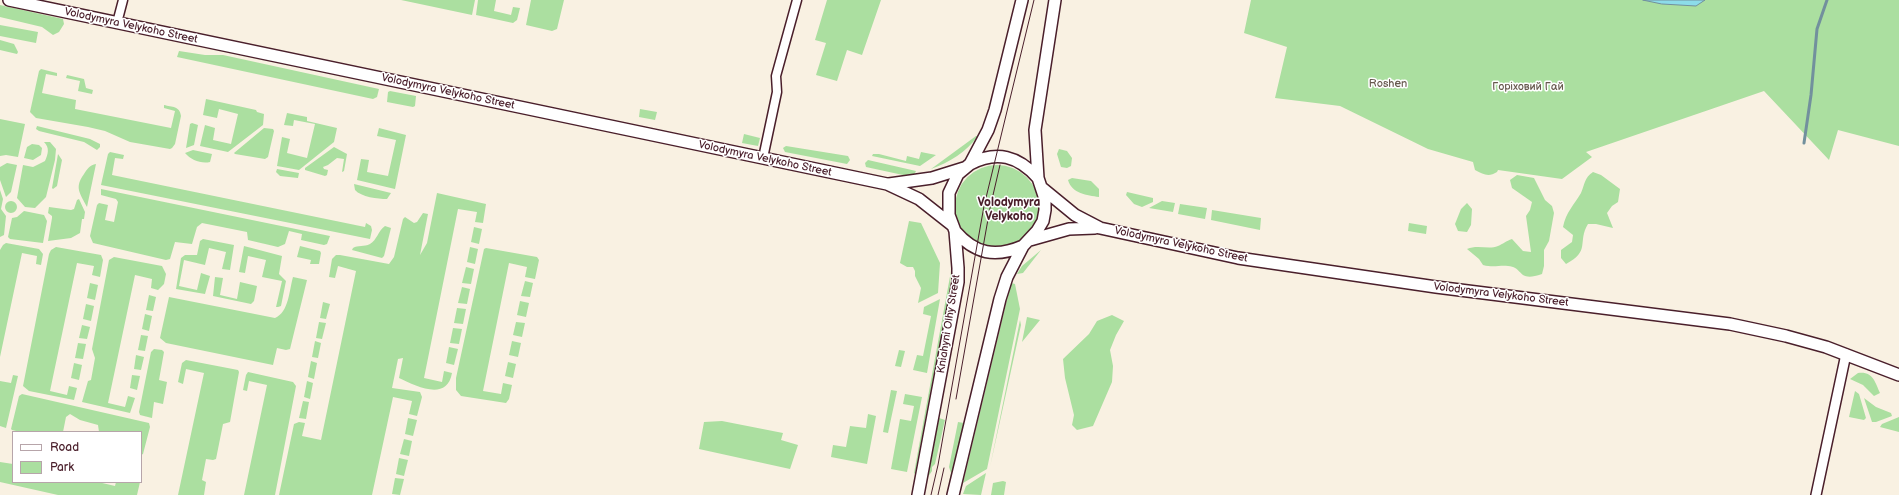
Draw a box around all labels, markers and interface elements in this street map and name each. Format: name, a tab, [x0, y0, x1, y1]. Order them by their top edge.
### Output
street label: Volodymyra Velykoho Street	[63, 5, 199, 47]
street label: Volodymyra Velykoho Street	[380, 71, 516, 113]
park label: Roshen	[1369, 77, 1407, 91]
park label: Горіховий Гай	[1492, 80, 1564, 94]
street label: Volodymyra Velykoho Street	[697, 138, 833, 180]
district label: Volodymyra Velykoho	[978, 196, 1040, 224]
street label: Volodymyra Velykoho Street	[1113, 224, 1249, 266]
street label: Kniahyni Olhy Street	[935, 274, 963, 374]
street label: Volodymyra Velykoho Street	[1433, 280, 1569, 310]
legend	[12, 431, 142, 483]
text: Road	[50, 440, 79, 455]
text: Park	[50, 460, 74, 475]

